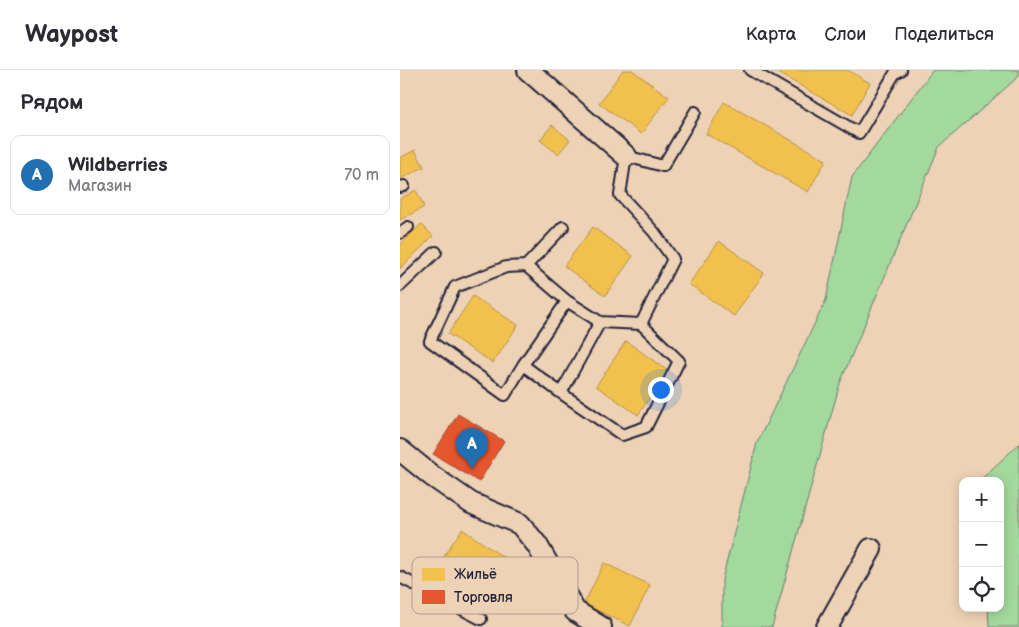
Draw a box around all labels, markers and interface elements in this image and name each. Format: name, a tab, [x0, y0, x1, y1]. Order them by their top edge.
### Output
text: Waypost	[25, 20, 118, 49]
text: Карта	[746, 24, 796, 45]
text: Слои	[824, 24, 866, 45]
text: Поделиться	[894, 24, 994, 45]
text: Рядом	[20, 90, 83, 115]
text: Wildberries	[68, 154, 168, 177]
text: A	[32, 166, 42, 185]
text: 70 m	[344, 166, 379, 185]
text: Магазин	[68, 177, 132, 196]
your location	[648, 377, 674, 403]
pin: A	[456, 428, 488, 469]
map controls	[959, 477, 1004, 612]
button: +	[959, 477, 1004, 522]
button: −	[959, 522, 1004, 567]
legend	[412, 557, 578, 614]
text: Жильё	[454, 566, 497, 583]
button: locate	[959, 567, 1004, 612]
text: Торговля	[454, 589, 513, 606]

